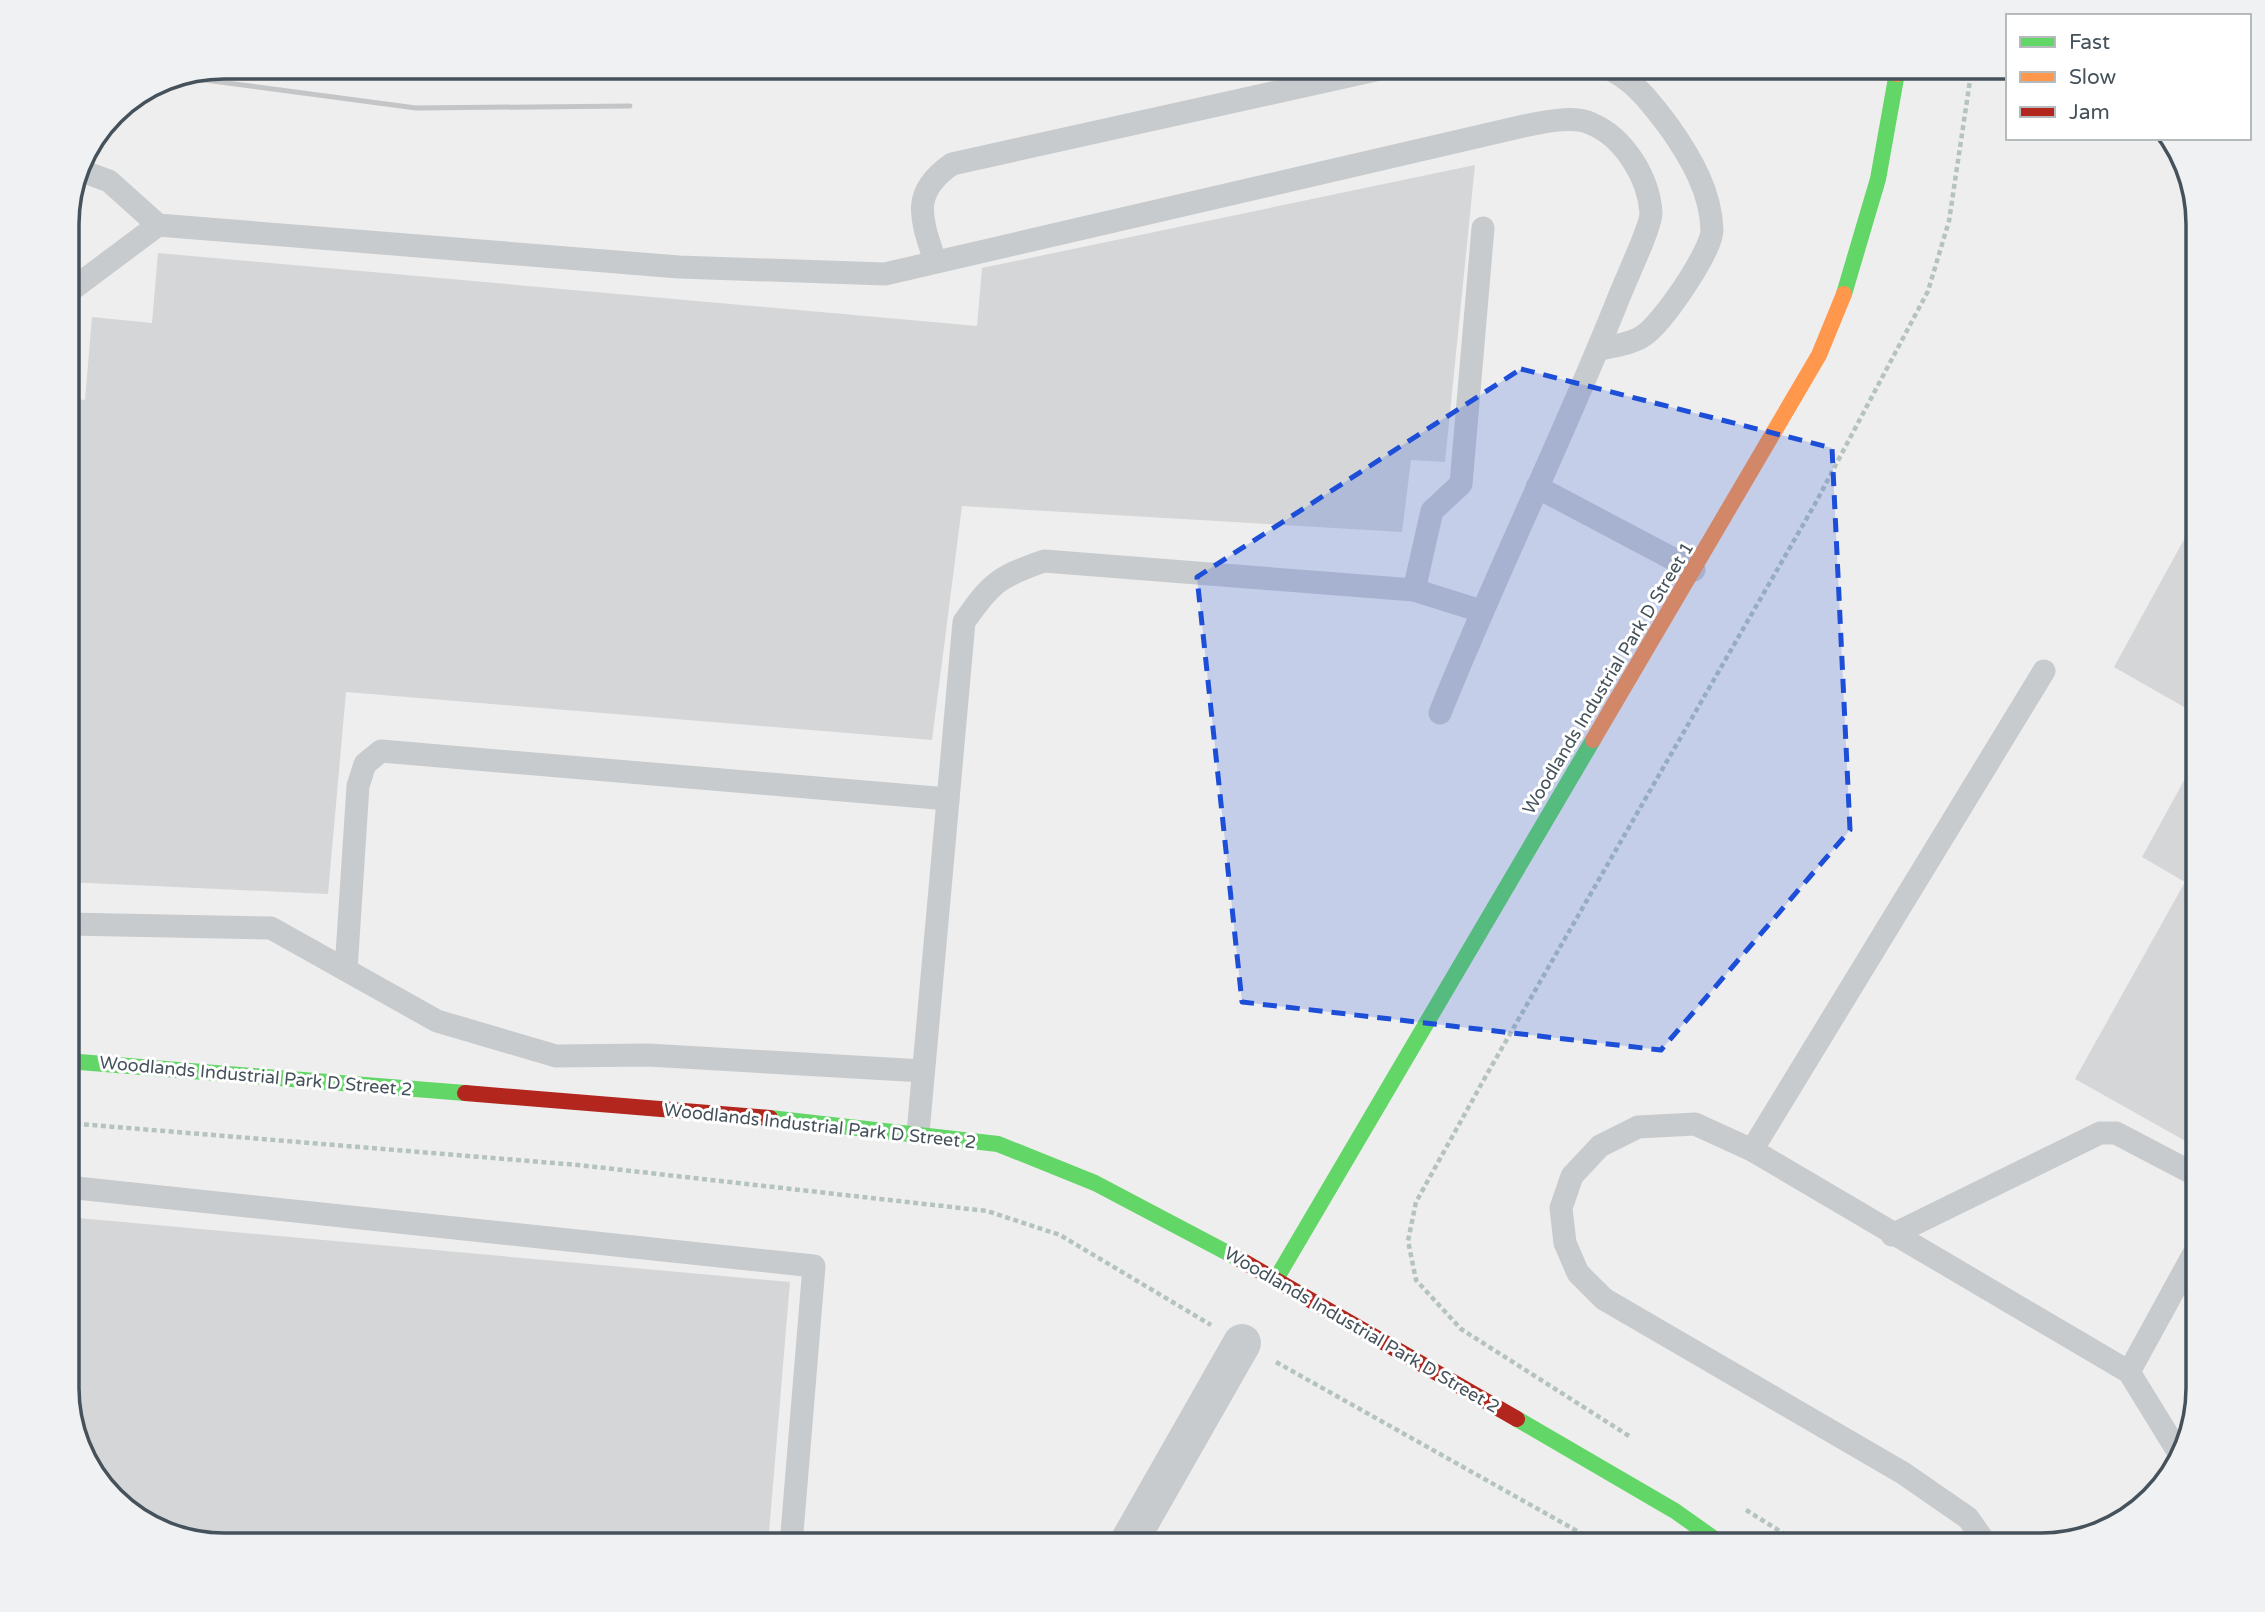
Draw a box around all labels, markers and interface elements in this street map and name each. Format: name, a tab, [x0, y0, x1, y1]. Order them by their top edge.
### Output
legend	[2006, 14, 2251, 140]
text: Fast	[2069, 30, 2110, 55]
text: Slow	[2069, 65, 2117, 90]
text: Jam	[2069, 100, 2110, 125]
street label: Woodlands Industrial Park D Street 1	[1518, 538, 1698, 818]
street label: Woodlands Industrial Park D Street 2	[99, 1051, 413, 1101]
street label: Woodlands Industrial Park D Street 2	[663, 1099, 977, 1153]
street label: Woodlands Industrial Park D Street 2	[1221, 1242, 1503, 1418]

